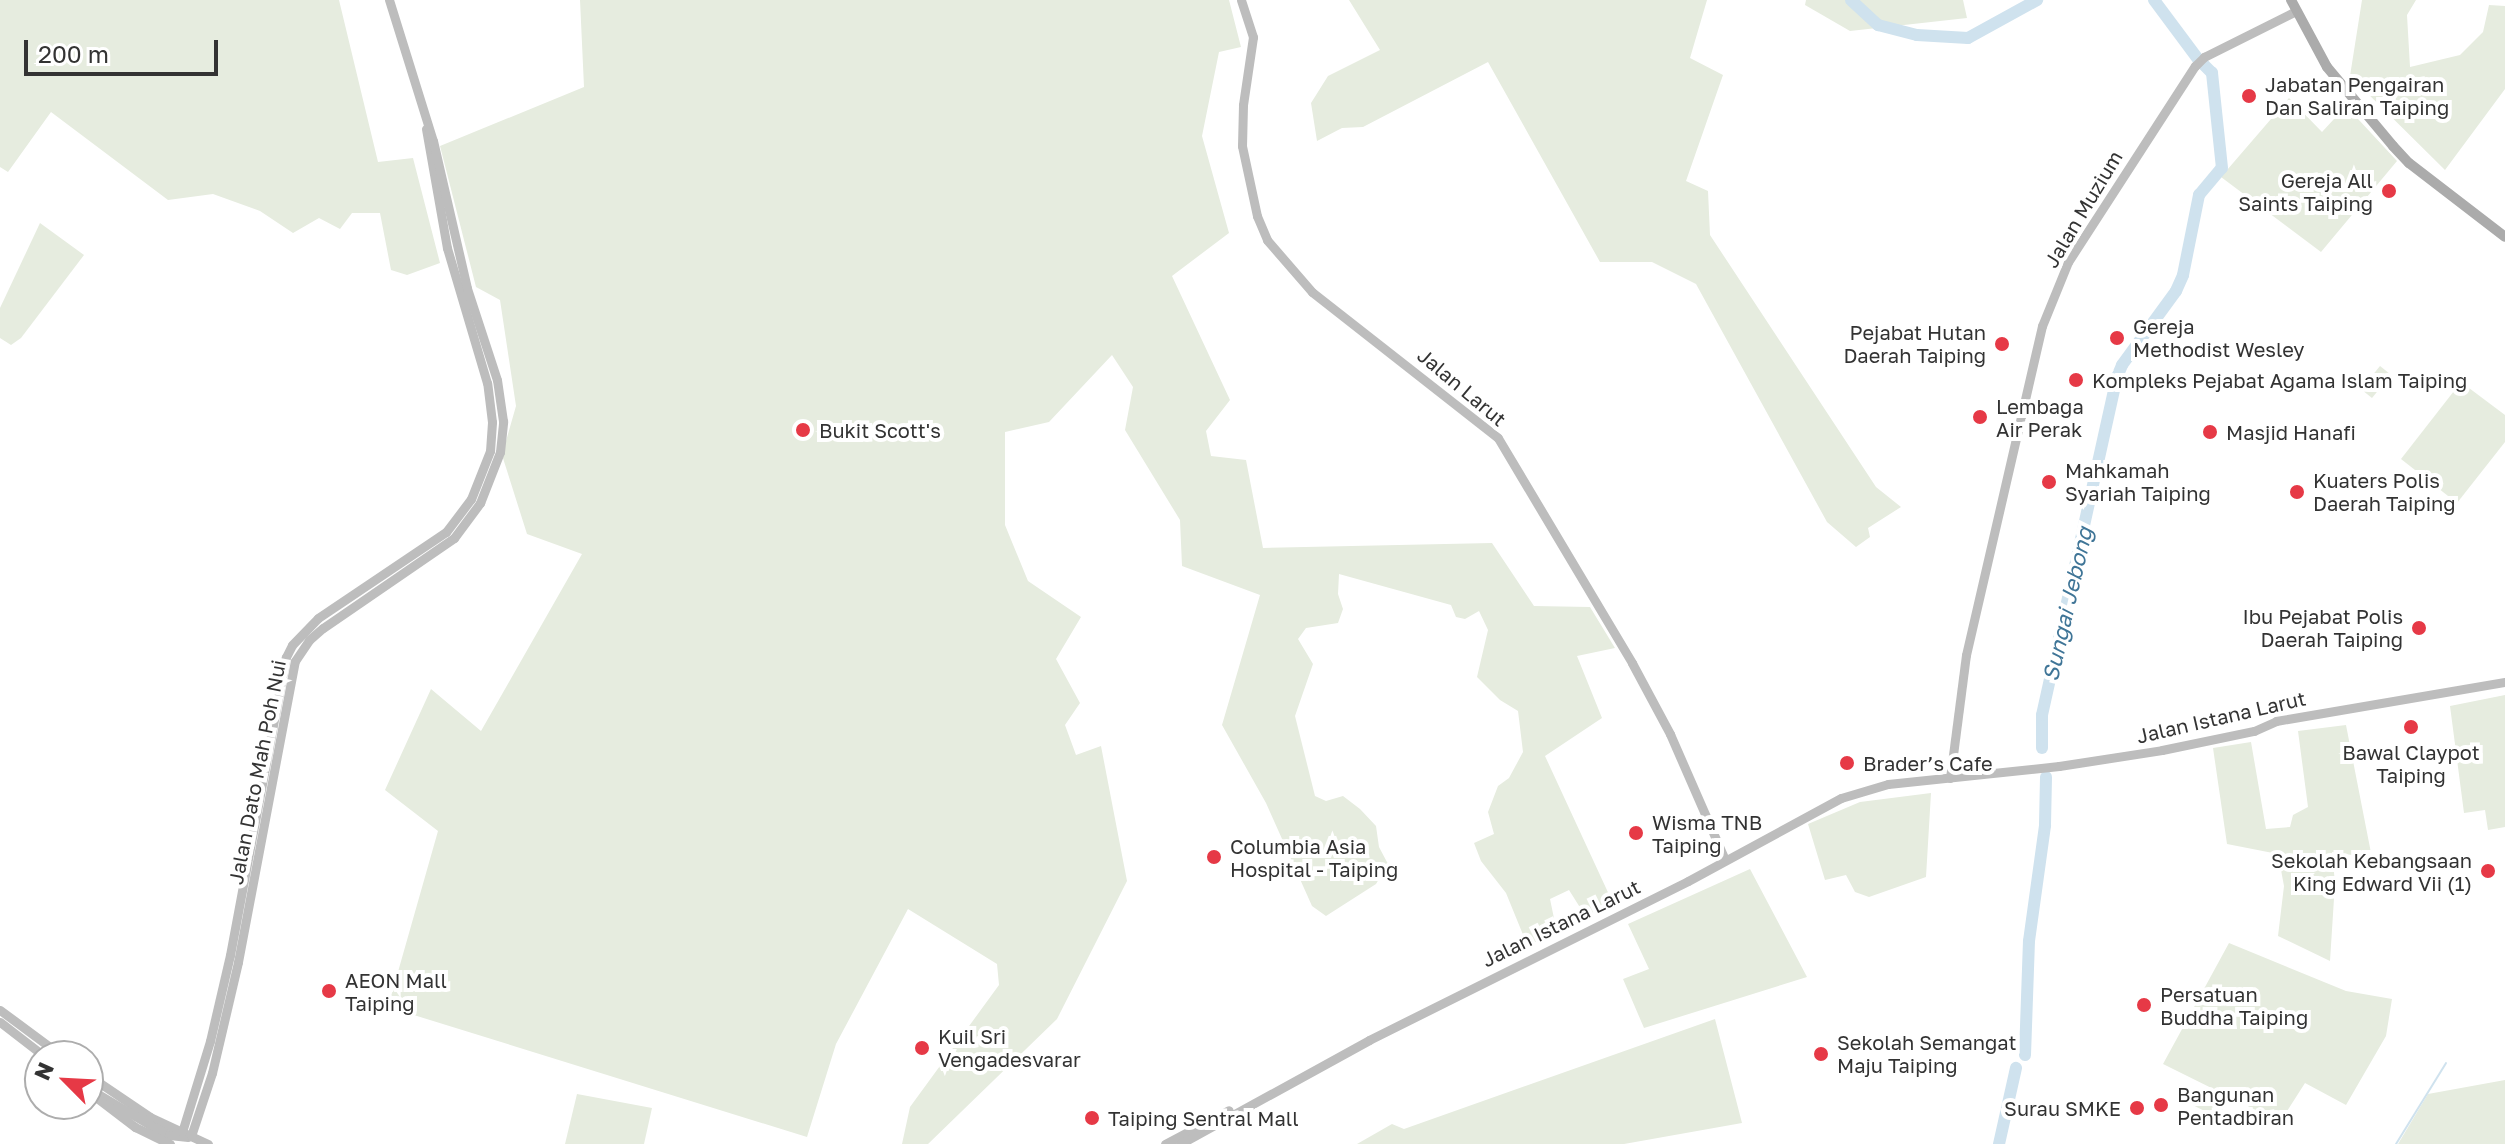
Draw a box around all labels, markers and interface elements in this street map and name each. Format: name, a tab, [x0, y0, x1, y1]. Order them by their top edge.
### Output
scale bar	[28, 24, 222, 74]
text: 200 m	[38, 39, 109, 68]
place label: Jabatan Pengairan Dan Saliran Taiping	[2265, 72, 2449, 119]
marker: Jabatan Pengairan Dan Saliran Taiping	[2240, 87, 2258, 105]
street label: Jalan Muzium	[2039, 146, 2127, 272]
place label: Gereja All Saints Taiping	[2238, 168, 2373, 215]
marker: Gereja All Saints Taiping	[2380, 182, 2398, 200]
place label: Gereja Methodist Wesley	[2133, 314, 2305, 361]
place label: Pejabat Hutan Daerah Taiping	[1843, 320, 1986, 367]
marker: Gereja Methodist Wesley	[2108, 329, 2126, 347]
marker: Pejabat Hutan Daerah Taiping	[1993, 335, 2011, 353]
street label: Jalan Larut	[1413, 343, 1511, 431]
place label: Kompleks Pejabat Agama Islam Taiping	[2092, 368, 2467, 392]
marker: Kompleks Pejabat Agama Islam Taiping	[2067, 371, 2085, 389]
place label: Lembaga Air Perak	[1996, 394, 2084, 441]
marker: Lembaga Air Perak	[1971, 408, 1989, 426]
place label: Bukit Scott's	[819, 418, 941, 442]
place label: Masjid Hanafi	[2226, 420, 2356, 444]
marker: Bukit Scott's	[794, 421, 812, 439]
marker: Masjid Hanafi	[2201, 423, 2219, 441]
place label: Mahkamah Syariah Taiping	[2065, 458, 2211, 505]
place label: Kuaters Polis Daerah Taiping	[2313, 468, 2456, 515]
marker: Mahkamah Syariah Taiping	[2040, 473, 2058, 491]
marker: Kuaters Polis Daerah Taiping	[2288, 483, 2306, 501]
water label: Sungai Jebong	[2036, 525, 2098, 683]
place label: Ibu Pejabat Polis Daerah Taiping	[2243, 604, 2403, 651]
marker: Ibu Pejabat Polis Daerah Taiping	[2410, 619, 2428, 637]
street label: Jalan Dato Mah Poh Nui	[223, 658, 291, 886]
street label: Jalan Istana Larut	[2134, 686, 2308, 748]
marker: Bawal Claypot Taiping	[2402, 718, 2420, 736]
place label: Bawal Claypot Taiping	[2342, 740, 2480, 787]
place label: Brader’s Cafe	[1863, 751, 1993, 775]
marker: Brader’s Cafe	[1838, 754, 1856, 772]
place label: Wisma TNB Taiping	[1652, 810, 1762, 857]
marker: Wisma TNB Taiping	[1627, 824, 1645, 842]
place label: Columbia Asia Hospital - Taiping	[1230, 834, 1398, 881]
marker: Columbia Asia Hospital - Taiping	[1205, 848, 1223, 866]
place label: Sekolah Kebangsaan King Edward Vii (1)	[2271, 848, 2472, 895]
marker: Sekolah Kebangsaan King Edward Vii (1)	[2479, 862, 2497, 880]
street label: Jalan Istana Larut	[1478, 874, 1644, 972]
place label: AEON Mall Taiping	[345, 968, 447, 1015]
marker: AEON Mall Taiping	[320, 982, 338, 1000]
place label: Persatuan Buddha Taiping	[2160, 982, 2308, 1029]
marker: Persatuan Buddha Taiping	[2135, 996, 2153, 1014]
place label: Kuil Sri Vengadesvarar	[938, 1024, 1081, 1071]
place label: Sekolah Semangat Maju Taiping	[1837, 1030, 2016, 1077]
marker: Kuil Sri Vengadesvarar	[913, 1039, 931, 1057]
north arrow	[24, 1040, 104, 1120]
marker: Sekolah Semangat Maju Taiping	[1812, 1045, 1830, 1063]
text: N	[28, 1058, 59, 1084]
place label: Bangunan Pentadbiran	[2177, 1082, 2294, 1129]
place label: Surau SMKE	[2004, 1096, 2121, 1120]
marker: Bangunan Pentadbiran	[2152, 1096, 2170, 1114]
marker: Surau SMKE	[2128, 1099, 2146, 1117]
place label: Taiping Sentral Mall	[1108, 1106, 1299, 1130]
marker: Taiping Sentral Mall	[1083, 1109, 1101, 1127]

